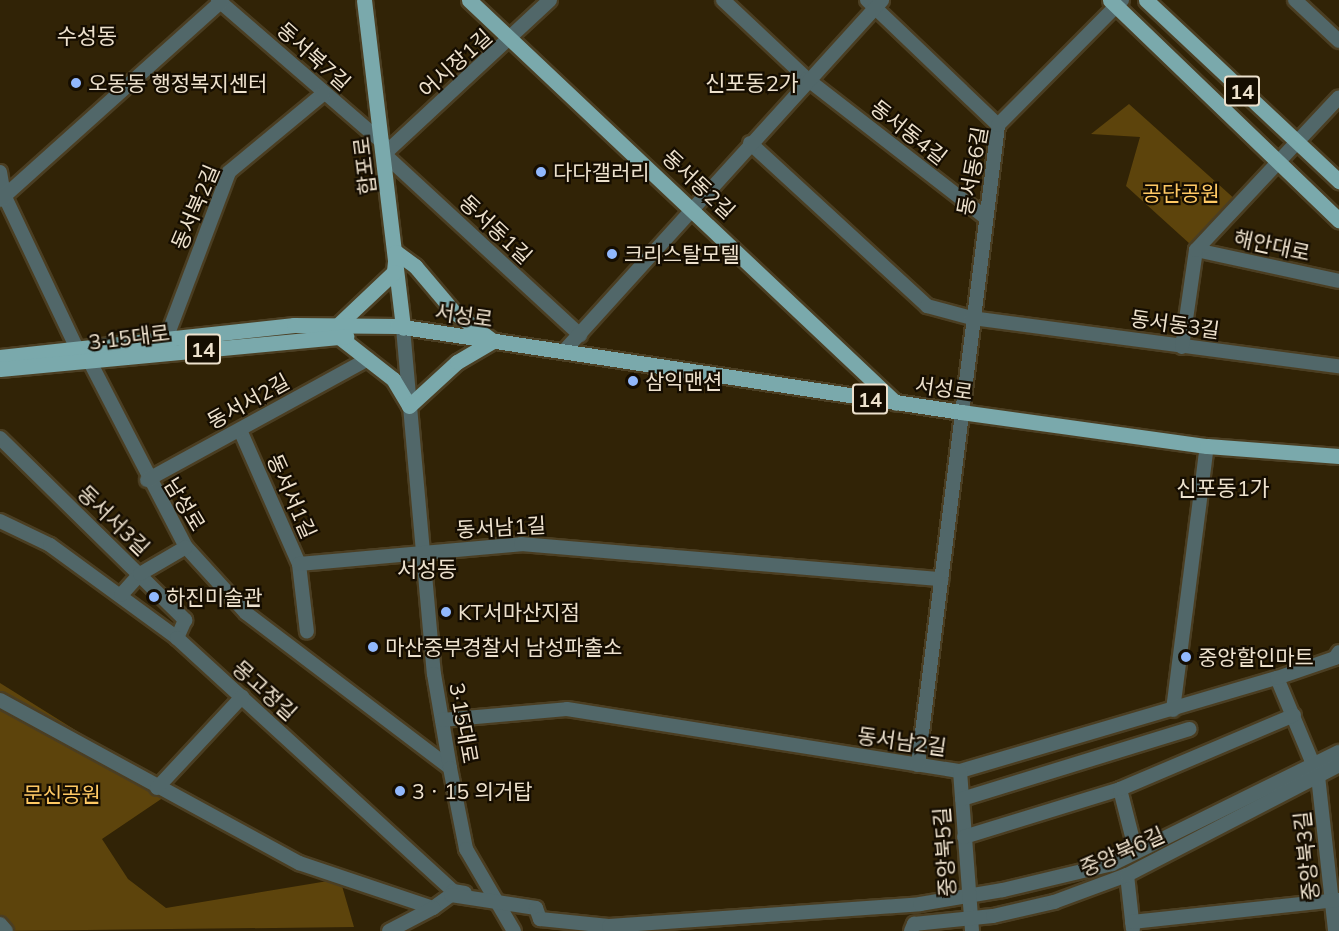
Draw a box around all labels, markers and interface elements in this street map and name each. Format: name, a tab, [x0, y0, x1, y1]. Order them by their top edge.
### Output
street label: 동서북7길	[272, 17, 356, 95]
district label: 수성동	[57, 24, 117, 50]
street label: 어시장1길	[413, 24, 497, 102]
place label: 오동동 행정복지센터	[88, 70, 267, 96]
district label: 신포동2가	[705, 71, 799, 97]
road number: 14	[1224, 74, 1260, 108]
marker: 오동동 행정복지센터	[69, 76, 83, 90]
street label: 동서동4길	[866, 94, 952, 170]
street label: 동서동6길	[952, 125, 992, 217]
street label: 합포로	[348, 136, 380, 196]
street label: 동서동2길	[658, 144, 740, 224]
place label: 다다갤러리	[553, 159, 650, 185]
street label: 동서북2길	[166, 161, 224, 253]
marker: 다다갤러리	[534, 165, 548, 179]
park label: 공단공원	[1142, 180, 1220, 206]
street label: 동서동1길	[455, 189, 537, 269]
street label: 해안대로	[1232, 225, 1312, 265]
place label: 크리스탈모텔	[624, 241, 740, 267]
marker: 크리스탈모텔	[605, 247, 619, 261]
street label: 서성로	[434, 298, 494, 332]
street label: 동서동3길	[1129, 305, 1221, 343]
street label: 3·15대로	[87, 320, 171, 354]
road number: 14	[185, 332, 221, 366]
street label: 동서서2길	[203, 368, 293, 434]
place label: 삼익맨션	[645, 368, 722, 394]
street label: 서성로	[914, 371, 974, 405]
marker: 삼익맨션	[626, 374, 640, 388]
road number: 14	[852, 382, 888, 416]
street label: 동서서1길	[262, 450, 322, 542]
street label: 남성로	[159, 473, 211, 535]
district label: 신포동1가	[1176, 476, 1270, 502]
street label: 동서서3길	[73, 480, 155, 560]
street label: 동서남1길	[455, 512, 547, 542]
district label: 서성동	[397, 557, 457, 583]
place label: 하진미술관	[166, 584, 263, 610]
marker: 하진미술관	[147, 590, 161, 604]
place label: KT서마산지점	[458, 599, 580, 625]
marker: KT서마산지점	[439, 605, 453, 619]
place label: 마산중부경찰서 남성파출소	[385, 634, 622, 660]
marker: 마산중부경찰서 남성파출소	[366, 640, 380, 654]
place label: 중앙할인마트	[1198, 644, 1314, 670]
marker: 중앙할인마트	[1179, 650, 1193, 664]
street label: 몽고정길	[228, 655, 302, 725]
street label: 3·15대로	[445, 681, 483, 765]
street label: 동서남2길	[856, 722, 948, 760]
place label: 3ㆍ15 의거탑	[412, 778, 533, 804]
park label: 문신공원	[23, 781, 101, 807]
marker: 3ㆍ15 의거탑	[393, 784, 407, 798]
street label: 중앙북5길	[928, 806, 960, 898]
street label: 중앙북3길	[1289, 810, 1323, 902]
street label: 중앙북6길	[1076, 821, 1168, 881]

